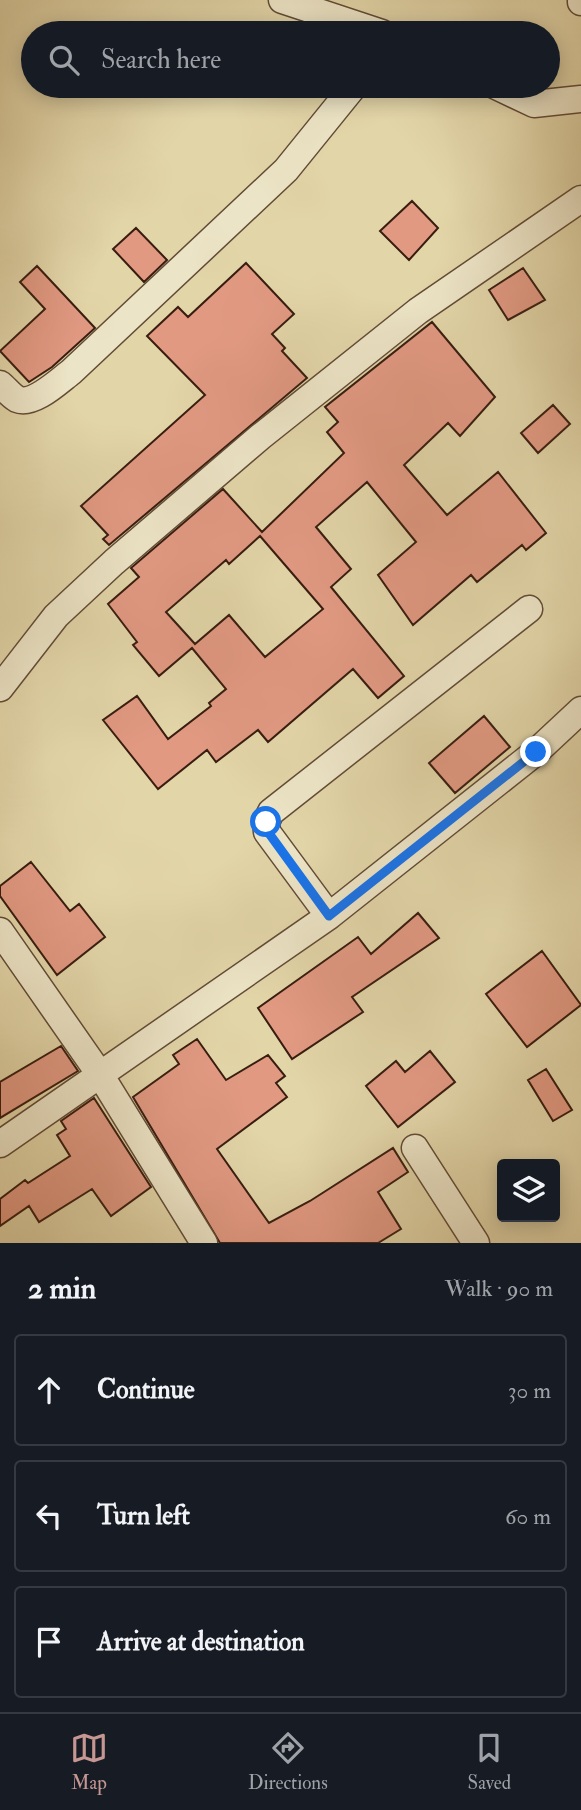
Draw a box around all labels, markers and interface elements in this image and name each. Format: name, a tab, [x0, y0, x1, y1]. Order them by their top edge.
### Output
search box	[21, 21, 560, 98]
icon: search	[45, 41, 83, 79]
text: Search here	[101, 44, 221, 76]
route end	[520, 736, 551, 767]
route start	[250, 806, 281, 837]
map controls	[497, 1159, 560, 1222]
button: layers	[497, 1159, 560, 1222]
text: 2 min	[28, 1270, 96, 1307]
text: Walk · 90 m	[445, 1274, 553, 1303]
icon: ahead	[30, 1371, 68, 1409]
text: Continue	[97, 1374, 195, 1406]
text: 30 m	[508, 1376, 551, 1405]
icon: left	[30, 1497, 68, 1535]
text: Turn left	[97, 1500, 190, 1532]
text: 60 m	[505, 1502, 551, 1531]
icon: arrive	[30, 1623, 68, 1661]
text: Arrive at destination	[97, 1626, 305, 1658]
tab: Map	[70, 1729, 108, 1795]
tab: Directions	[248, 1729, 328, 1795]
tab: Saved	[468, 1729, 511, 1795]

